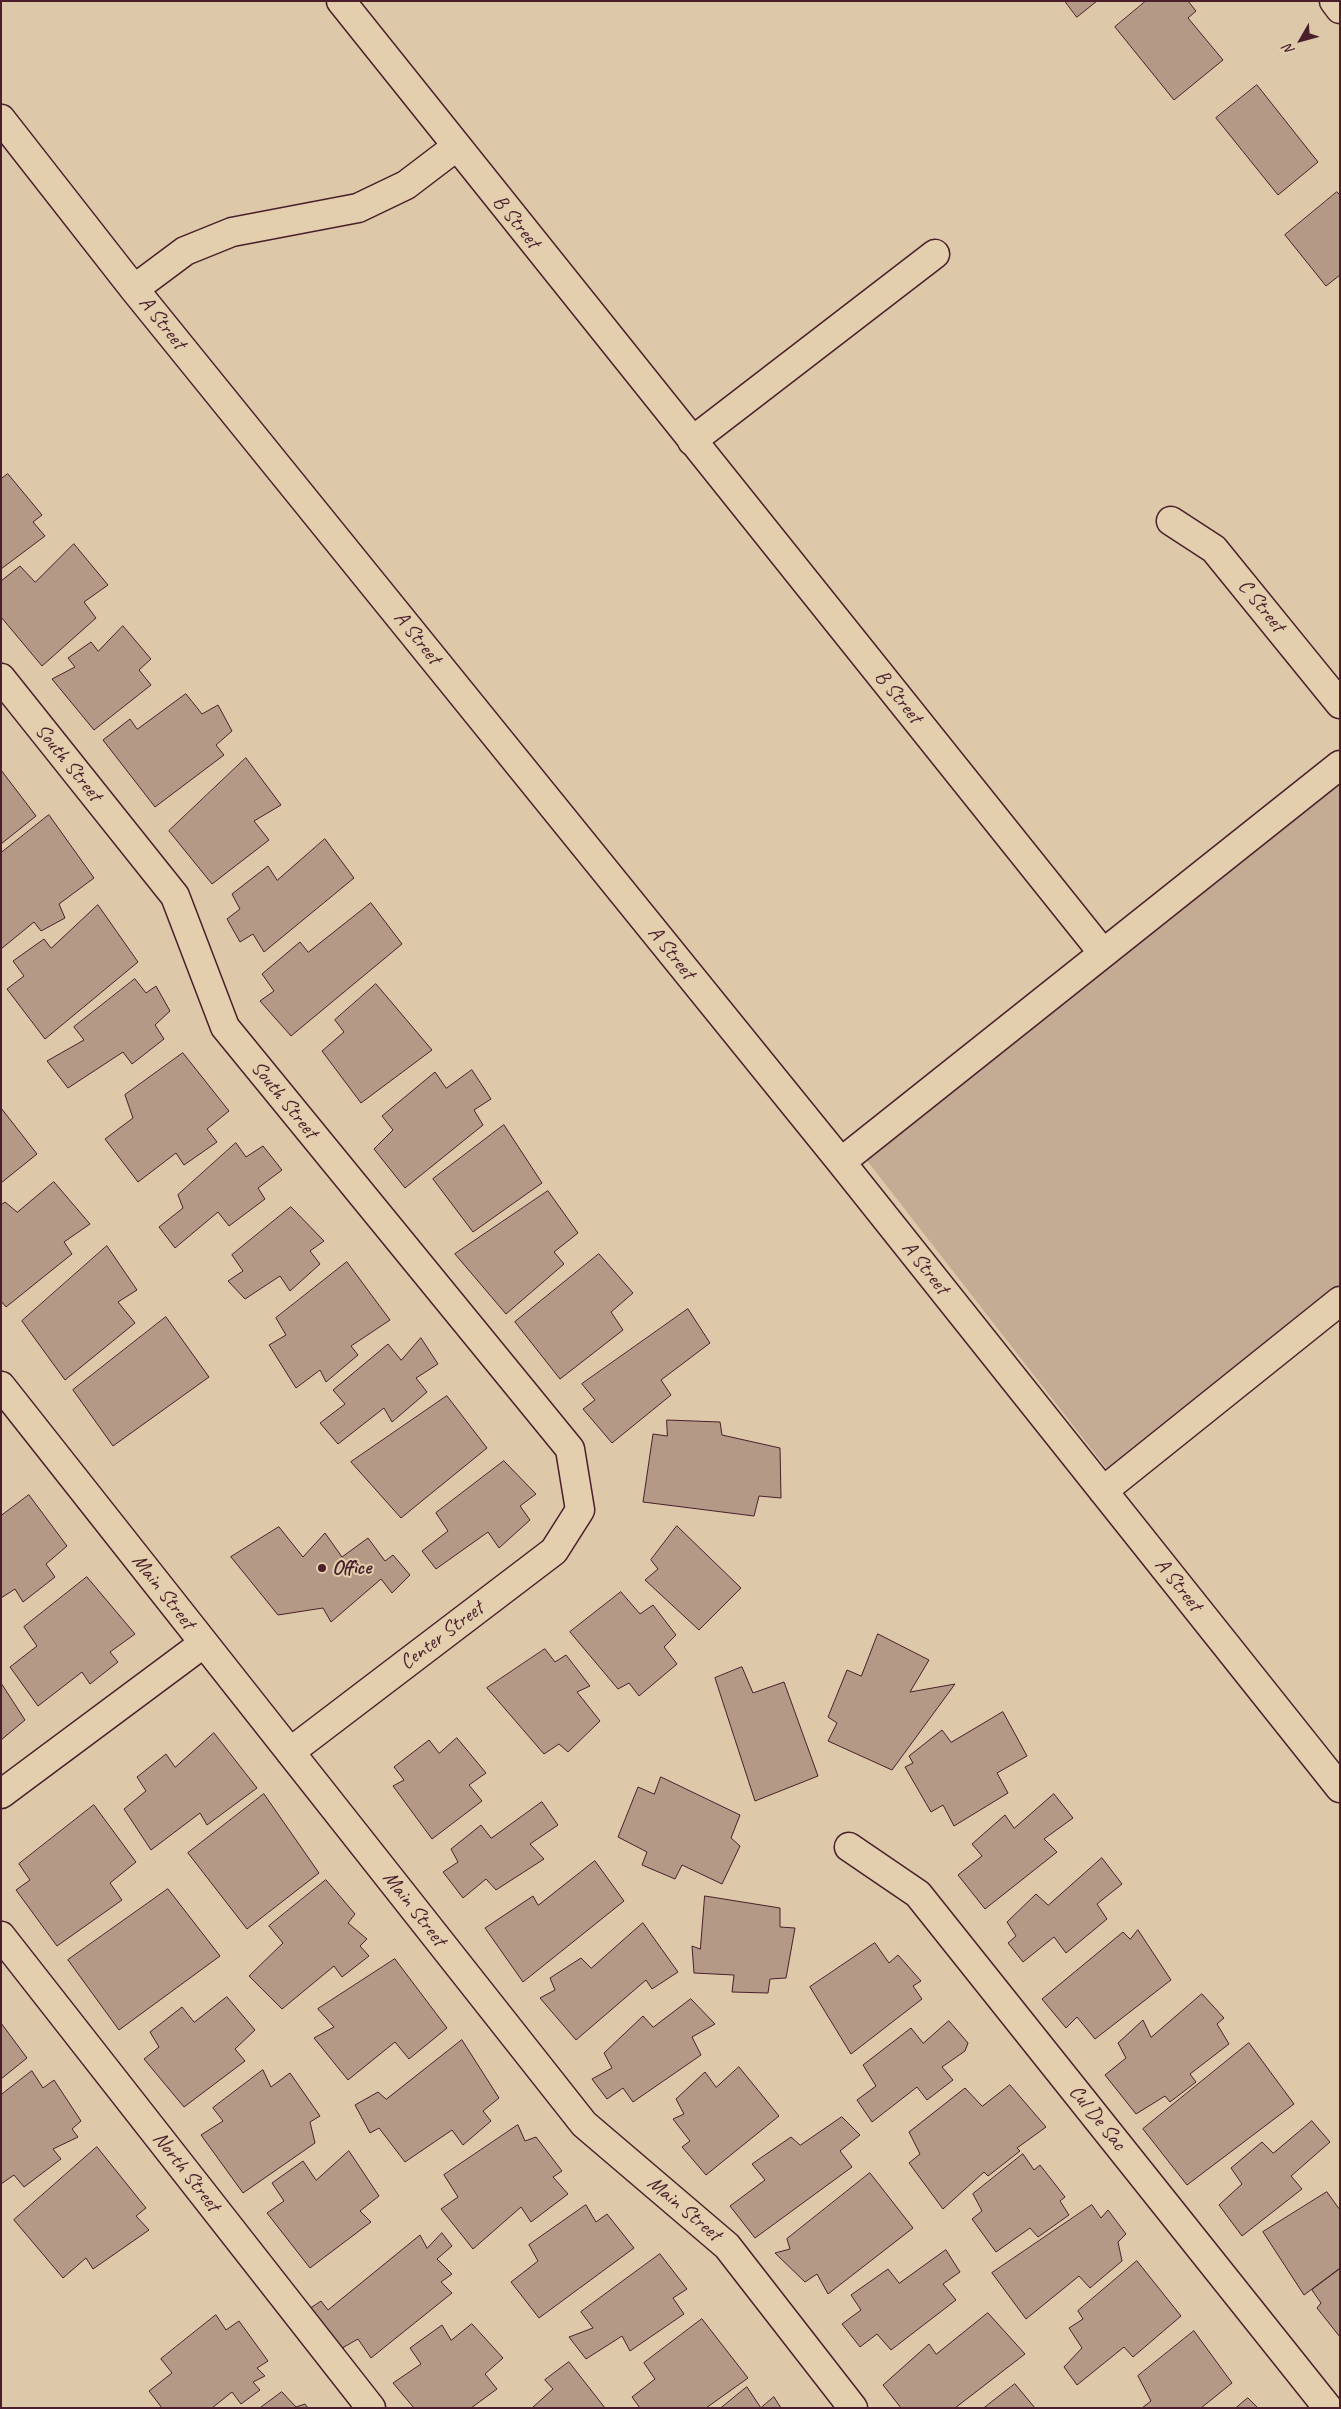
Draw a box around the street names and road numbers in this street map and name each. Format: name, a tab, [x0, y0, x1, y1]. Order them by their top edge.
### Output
street label: B Street	[487, 190, 545, 254]
street label: A Street	[133, 291, 191, 355]
street label: C Street	[1232, 574, 1290, 638]
street label: A Street	[388, 606, 446, 670]
street label: B Street	[869, 665, 927, 729]
street label: South Street	[29, 719, 107, 807]
street label: A Street	[642, 921, 700, 985]
street label: South Street	[245, 1056, 323, 1144]
street label: A Street	[896, 1236, 954, 1300]
street label: Main Street	[126, 1549, 200, 1635]
street label: A Street	[1149, 1553, 1207, 1617]
street label: Center Street	[395, 1596, 489, 1676]
street label: Main Street	[377, 1866, 451, 1952]
street label: Cul De Sac	[1063, 2080, 1131, 2156]
street label: North Street	[147, 2127, 225, 2217]
street label: Main Street	[642, 2171, 726, 2247]

